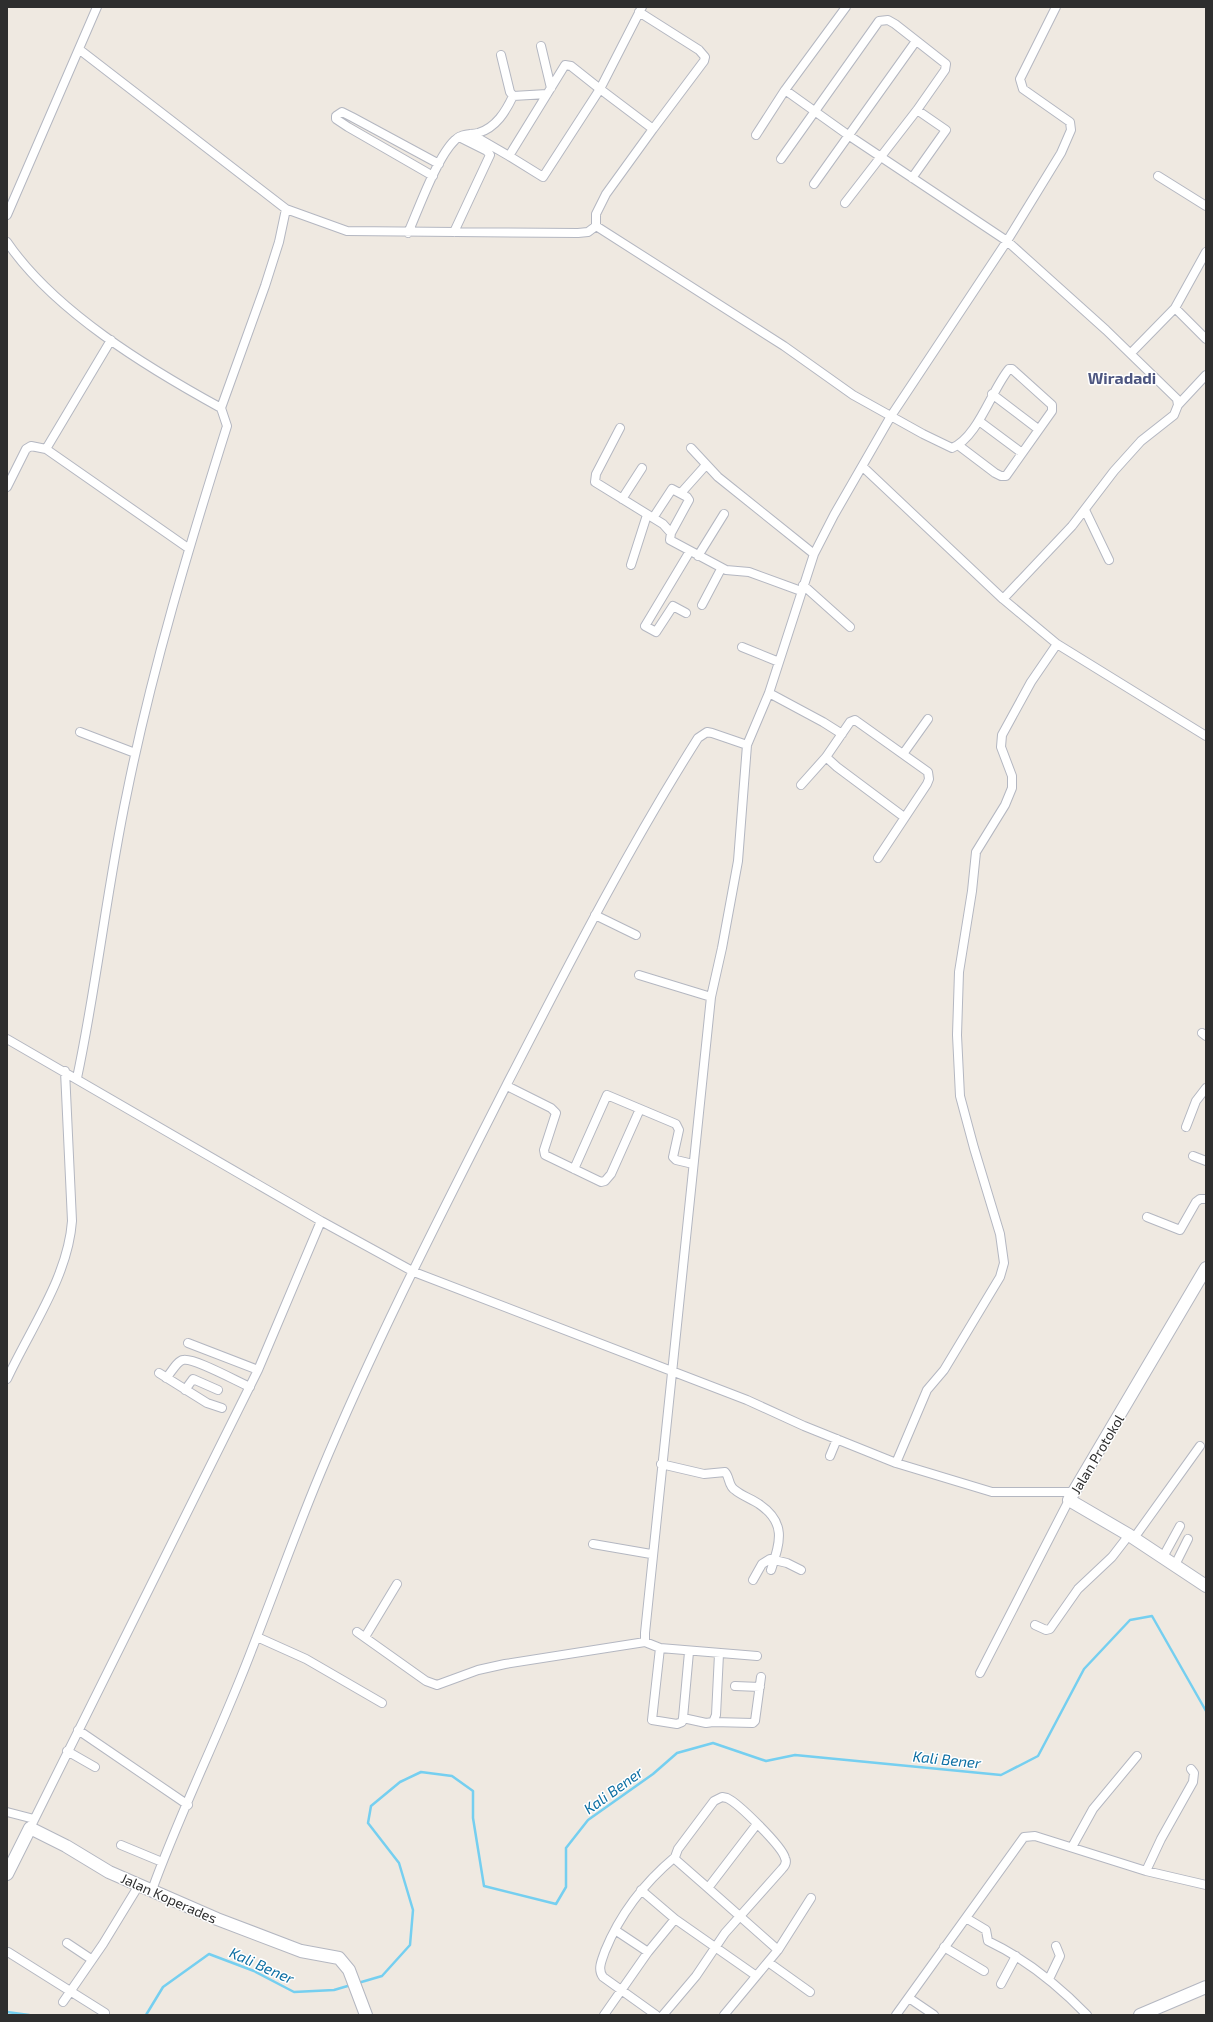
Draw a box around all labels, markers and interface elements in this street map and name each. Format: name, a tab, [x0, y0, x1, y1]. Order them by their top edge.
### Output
district label: Wiradadi	[1088, 368, 1156, 387]
street label: Jalan Protokol	[1067, 1411, 1128, 1497]
water label: Kali Bener	[912, 1746, 983, 1772]
water label: Kali Bener	[580, 1762, 647, 1817]
street label: Jalan Koperades	[118, 1869, 220, 1927]
water label: Kali Bener	[227, 1943, 298, 1988]

